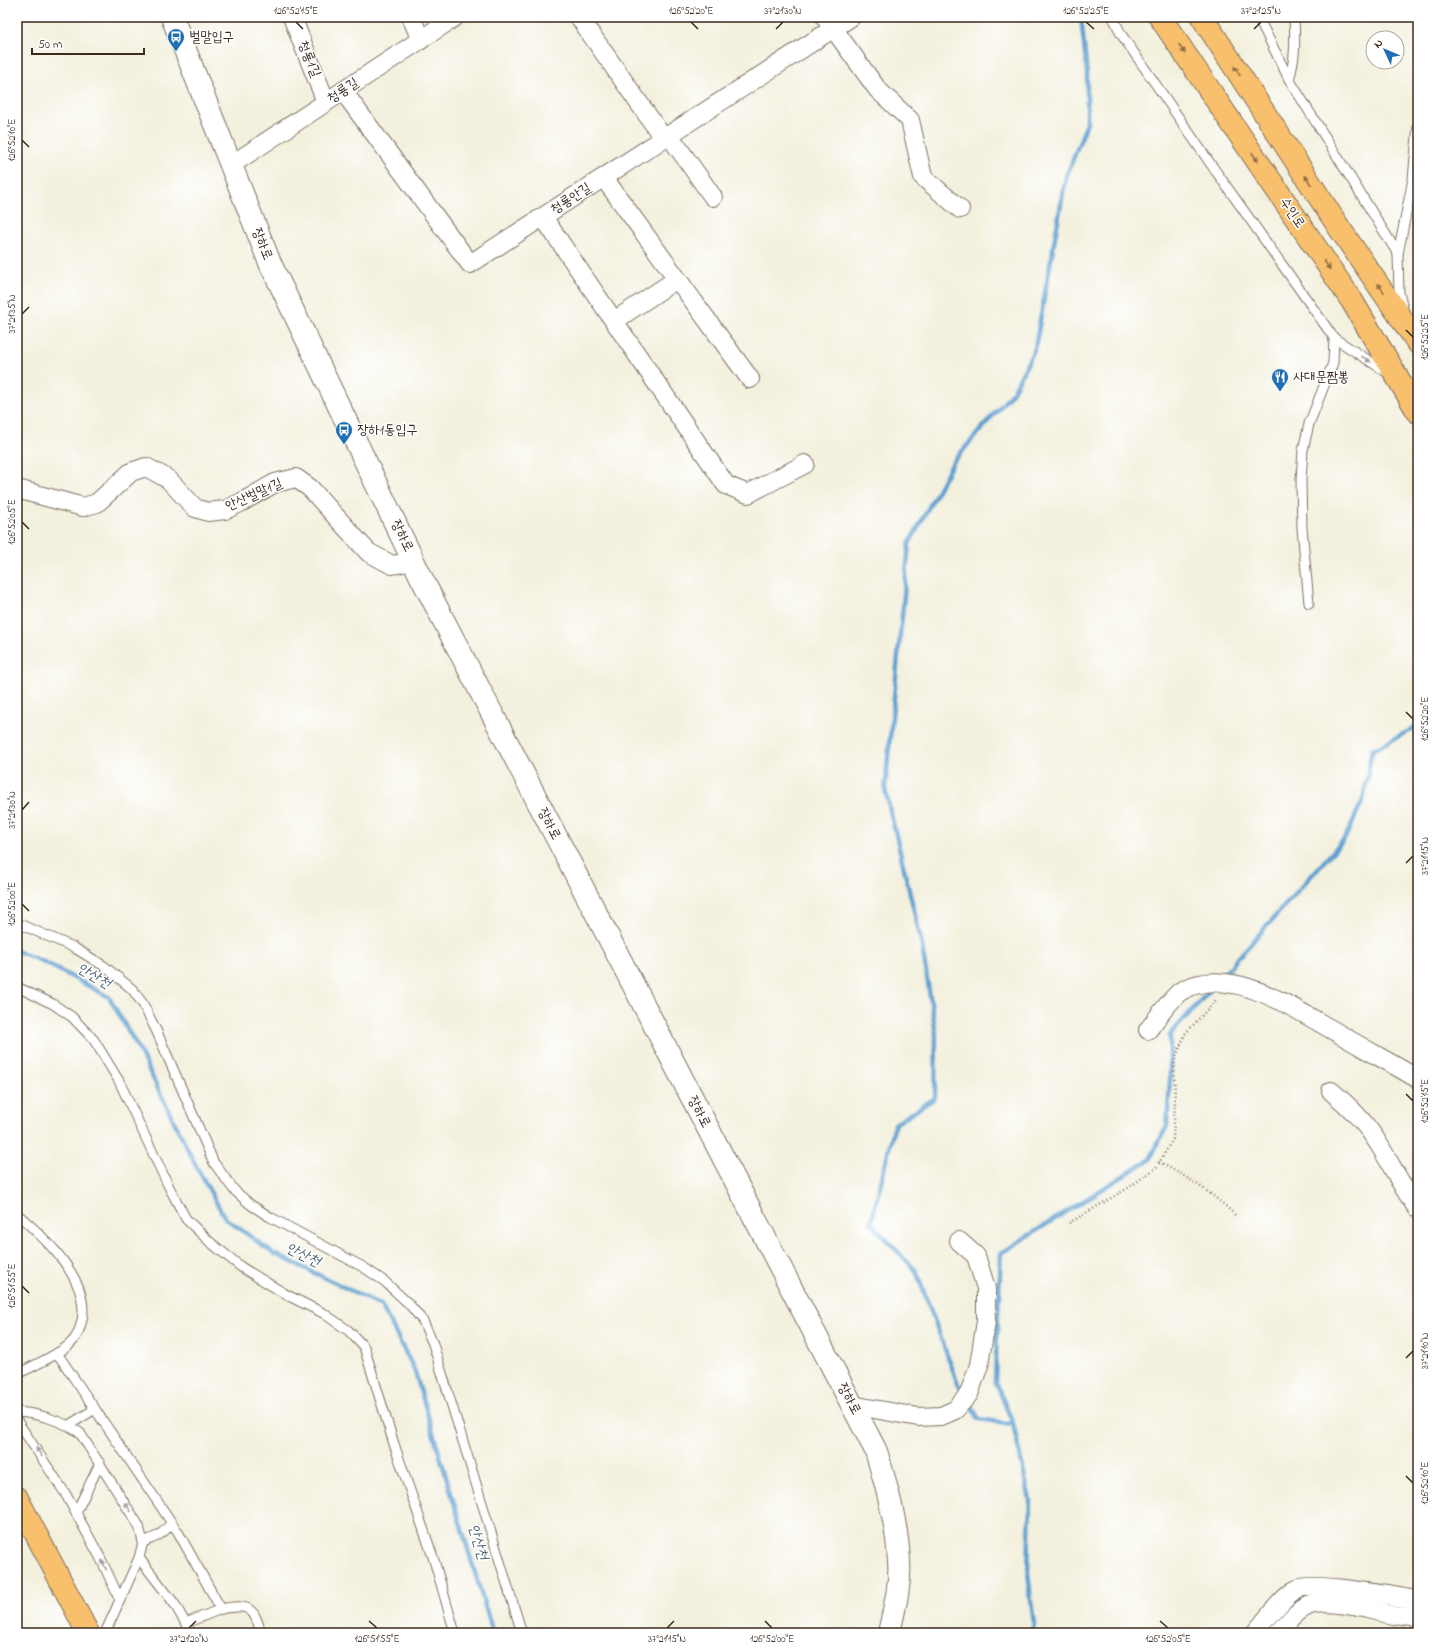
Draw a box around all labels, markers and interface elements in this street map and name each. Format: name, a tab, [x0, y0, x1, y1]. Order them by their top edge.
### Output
text: 126°52'15"E	[274, 4, 318, 19]
text: 126°52'20"E	[669, 4, 713, 19]
text: 37°21'30"N	[764, 4, 802, 19]
text: 126°52'25"E	[1063, 4, 1109, 19]
text: 37°21'25"N	[1241, 4, 1281, 19]
bus stop icon: 벌말입구	[166, 27, 186, 52]
place label: 벌말입구	[189, 27, 234, 48]
scale bar	[32, 30, 144, 56]
north arrow	[1365, 30, 1405, 70]
text: 50 m	[38, 36, 62, 54]
text: N	[1370, 36, 1387, 52]
street label: 청룡1길	[292, 37, 326, 81]
one-way arrow	[1178, 44, 1186, 55]
one-way arrow	[1233, 66, 1241, 76]
street label: 청룡길	[323, 73, 364, 109]
text: 126°52'10"E	[5, 119, 20, 161]
one-way arrow	[1251, 151, 1258, 163]
one-way arrow	[1304, 175, 1312, 185]
street label: 청룡안길	[546, 178, 596, 220]
street label: 수인로	[1274, 193, 1310, 233]
street label: 장하로	[246, 224, 278, 264]
one-way arrow	[1323, 260, 1331, 270]
one-way arrow	[1377, 282, 1385, 293]
text: 37°21'35"N	[5, 294, 20, 334]
text: 126°52'25"E	[1418, 314, 1433, 360]
one-way arrow	[1361, 355, 1371, 363]
restaurant icon: 사대문짬뽕	[1270, 367, 1290, 392]
place label: 사대문짬뽕	[1293, 367, 1349, 388]
bus stop icon: 장하1동입구	[334, 420, 354, 445]
place label: 장하1동입구	[357, 420, 418, 441]
street label: 안산벌말1길	[222, 473, 287, 517]
text: 126°52'05"E	[5, 499, 20, 545]
street label: 장하로	[385, 516, 419, 556]
text: 126°52'20"E	[1418, 697, 1433, 741]
text: 37°21'30"N	[5, 791, 20, 829]
street label: 장하로	[532, 804, 566, 844]
text: 37°21'15"N	[1418, 837, 1433, 875]
text: 126°52'00"E	[5, 882, 20, 926]
water label: 안산천	[73, 957, 117, 996]
text: 126°52'15"E	[1418, 1079, 1433, 1123]
street label: 장하로	[682, 1092, 716, 1132]
water label: 안산천	[282, 1237, 326, 1274]
text: 126°51'55"E	[5, 1263, 20, 1309]
text: 37°21'10"N	[1418, 1332, 1433, 1369]
street label: 장하로	[832, 1379, 866, 1419]
one-way arrow	[35, 1447, 43, 1458]
text: 126°52'10"E	[1418, 1462, 1433, 1504]
one-way arrow	[124, 1501, 131, 1513]
water label: 안산천	[462, 1521, 494, 1564]
one-way arrow	[101, 1559, 107, 1571]
text: 37°21'20"N	[170, 1632, 209, 1647]
text: 126°51'55"E	[354, 1632, 400, 1647]
text: 37°21'15"N	[648, 1632, 686, 1647]
text: 126°52'00"E	[750, 1632, 794, 1647]
text: 126°52'05"E	[1145, 1632, 1191, 1647]

